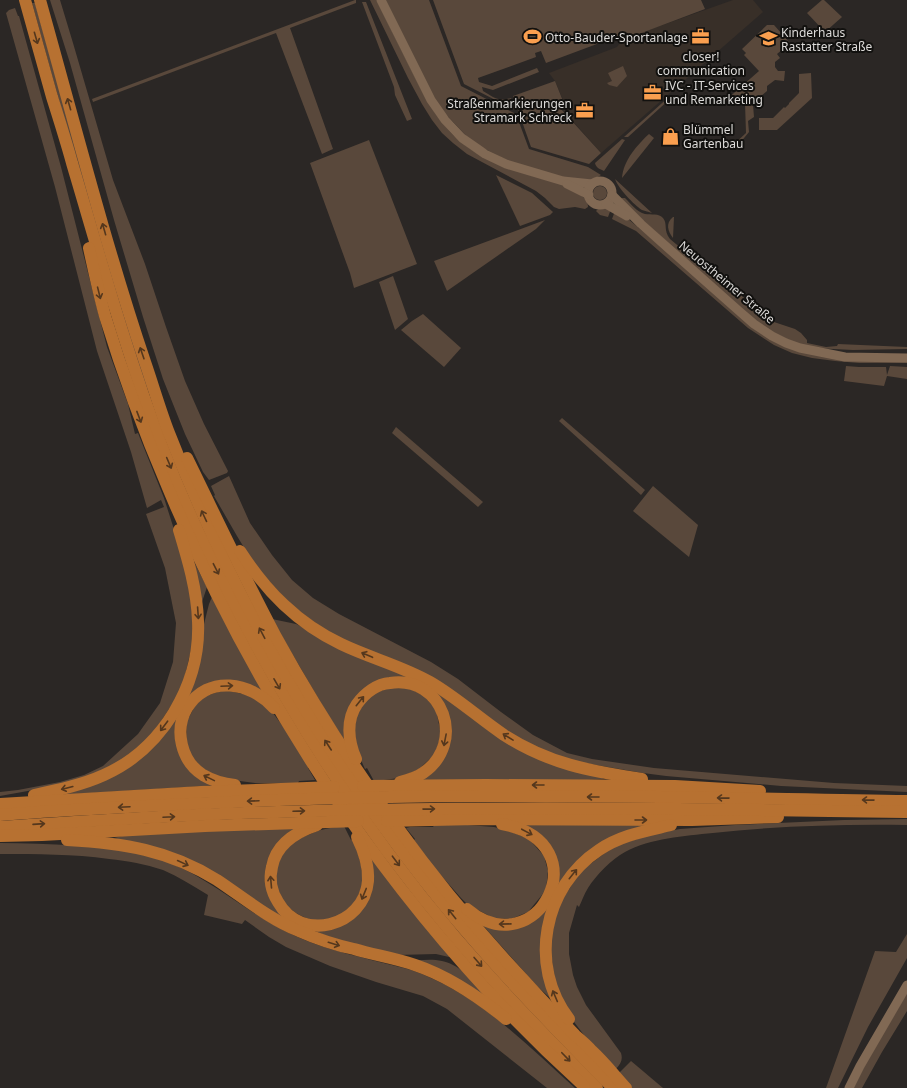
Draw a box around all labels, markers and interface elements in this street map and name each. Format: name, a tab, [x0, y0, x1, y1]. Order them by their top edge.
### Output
place label: Kinderhaus Rastatter Straße	[781, 24, 872, 55]
sports icon: Otto-Bauder-Sportanlage	[522, 27, 542, 47]
office icon: closer! communication	[691, 27, 711, 47]
place label: Otto-Bauder-Sportanlage	[545, 29, 688, 46]
school or university icon: Kinderhaus Rastatter Straße	[758, 29, 778, 49]
one-way arrow	[33, 31, 40, 44]
place label: closer! communication	[657, 48, 745, 79]
place label: IVC - IT-Services und Remarketing	[665, 77, 763, 108]
office icon: IVC - IT-Services und Remarketing	[642, 82, 662, 102]
place label: Straßenmarkierungen Stramark Schreck	[447, 95, 573, 126]
one-way arrow	[64, 97, 72, 110]
office icon: Straßenmarkierungen Stramark Schreck	[575, 100, 595, 120]
place label: Blümmel Gartenbau	[683, 121, 743, 152]
shop icon: Blümmel Gartenbau	[660, 126, 680, 146]
one-way arrow	[100, 223, 107, 236]
street label: Neuostheimer Straße	[675, 237, 779, 327]
one-way arrow	[96, 286, 104, 299]
one-way arrow	[138, 347, 145, 360]
one-way arrow	[136, 410, 144, 422]
one-way arrow	[166, 457, 173, 469]
one-way arrow	[200, 511, 208, 523]
one-way arrow	[213, 563, 220, 575]
one-way arrow	[194, 606, 201, 619]
one-way arrow	[257, 627, 265, 639]
one-way arrow	[362, 651, 374, 658]
one-way arrow	[274, 678, 282, 690]
one-way arrow	[220, 682, 233, 689]
one-way arrow	[355, 696, 364, 706]
one-way arrow	[160, 721, 169, 732]
one-way arrow	[441, 733, 449, 746]
one-way arrow	[503, 733, 514, 741]
one-way arrow	[324, 740, 332, 751]
one-way arrow	[203, 774, 215, 781]
one-way arrow	[532, 781, 545, 789]
one-way arrow	[60, 784, 73, 792]
one-way arrow	[587, 793, 600, 801]
one-way arrow	[717, 794, 730, 802]
one-way arrow	[862, 796, 875, 804]
one-way arrow	[247, 797, 260, 805]
one-way arrow	[118, 804, 131, 811]
one-way arrow	[422, 805, 435, 813]
one-way arrow	[292, 807, 305, 815]
one-way arrow	[162, 813, 175, 820]
one-way arrow	[634, 816, 647, 824]
one-way arrow	[32, 821, 45, 828]
one-way arrow	[521, 829, 533, 837]
one-way arrow	[391, 856, 400, 867]
one-way arrow	[177, 860, 189, 867]
one-way arrow	[569, 868, 578, 879]
one-way arrow	[268, 876, 275, 889]
one-way arrow	[360, 887, 367, 899]
one-way arrow	[447, 909, 456, 919]
one-way arrow	[499, 920, 512, 928]
one-way arrow	[328, 941, 341, 948]
one-way arrow	[473, 957, 482, 967]
one-way arrow	[550, 990, 558, 1002]
one-way arrow	[562, 1052, 571, 1062]

